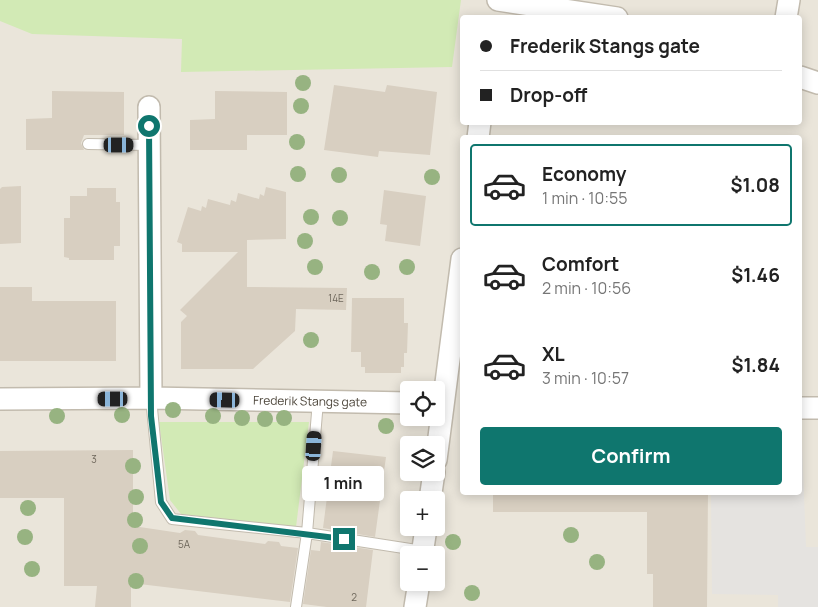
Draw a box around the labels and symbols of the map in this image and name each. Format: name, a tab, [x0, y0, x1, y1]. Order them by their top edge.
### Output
route start	[138, 115, 160, 137]
car	[104, 138, 134, 153]
house number: 14E	[328, 291, 344, 305]
car	[98, 392, 128, 407]
car	[209, 392, 240, 408]
street label: Frederik Stangs gate	[253, 392, 367, 410]
car	[305, 431, 322, 461]
house number: 3	[91, 452, 97, 466]
callout: 1 min	[303, 466, 385, 502]
route end	[333, 528, 355, 550]
house number: 5A	[178, 537, 191, 551]
house number: 2	[351, 590, 357, 604]

